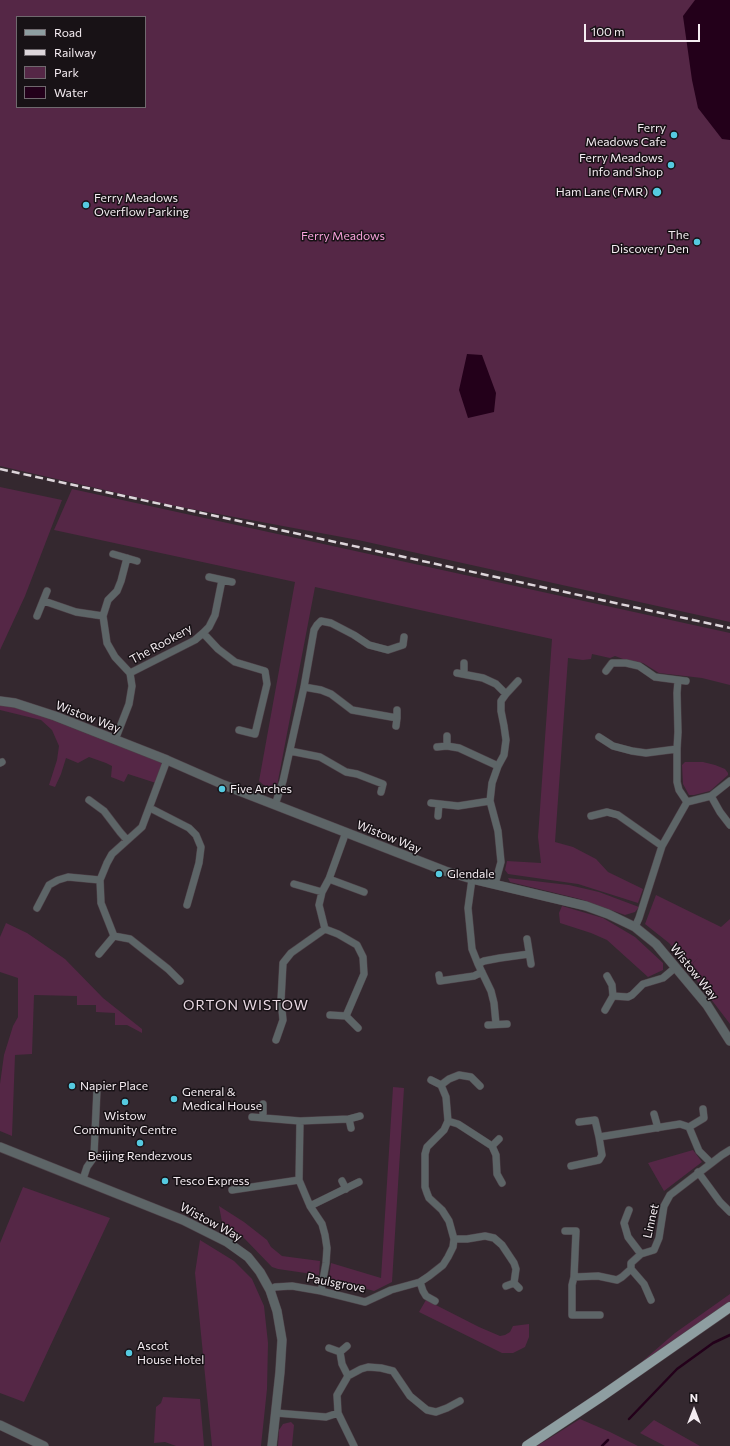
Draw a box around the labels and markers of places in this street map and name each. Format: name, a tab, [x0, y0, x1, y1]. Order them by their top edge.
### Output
place label: Ferry Meadows Cafe	[585, 121, 666, 149]
marker: Ferry Meadows Cafe	[669, 130, 679, 140]
place label: Ferry Meadows Info and Shop	[579, 151, 663, 179]
marker: Ferry Meadows Info and Shop	[666, 160, 676, 170]
place label: Ham Lane (FMR)	[556, 185, 648, 199]
marker: Ham Lane (FMR)	[651, 186, 663, 198]
place label: Ferry Meadows Overflow Parking	[94, 191, 189, 219]
marker: Ferry Meadows Overflow Parking	[81, 200, 91, 210]
place label: The Discovery Den	[611, 228, 689, 256]
marker: The Discovery Den	[692, 237, 702, 247]
place label: Five Arches	[230, 782, 292, 796]
marker: Five Arches	[217, 784, 227, 794]
place label: Glendale	[447, 867, 495, 881]
marker: Glendale	[434, 869, 444, 879]
place label: Napier Place	[80, 1079, 148, 1093]
marker: Napier Place	[67, 1081, 77, 1091]
place label: General & Medical House	[182, 1085, 262, 1113]
marker: General & Medical House	[169, 1094, 179, 1104]
marker: Wistow Community Centre	[120, 1097, 130, 1107]
place label: Wistow Community Centre	[73, 1109, 177, 1137]
marker: Beijing Rendezvous	[135, 1138, 145, 1148]
place label: Beijing Rendezvous	[88, 1149, 192, 1163]
place label: Tesco Express	[173, 1174, 249, 1188]
marker: Tesco Express	[160, 1176, 170, 1186]
place label: Ascot House Hotel	[137, 1339, 204, 1367]
marker: Ascot House Hotel	[124, 1348, 134, 1358]

